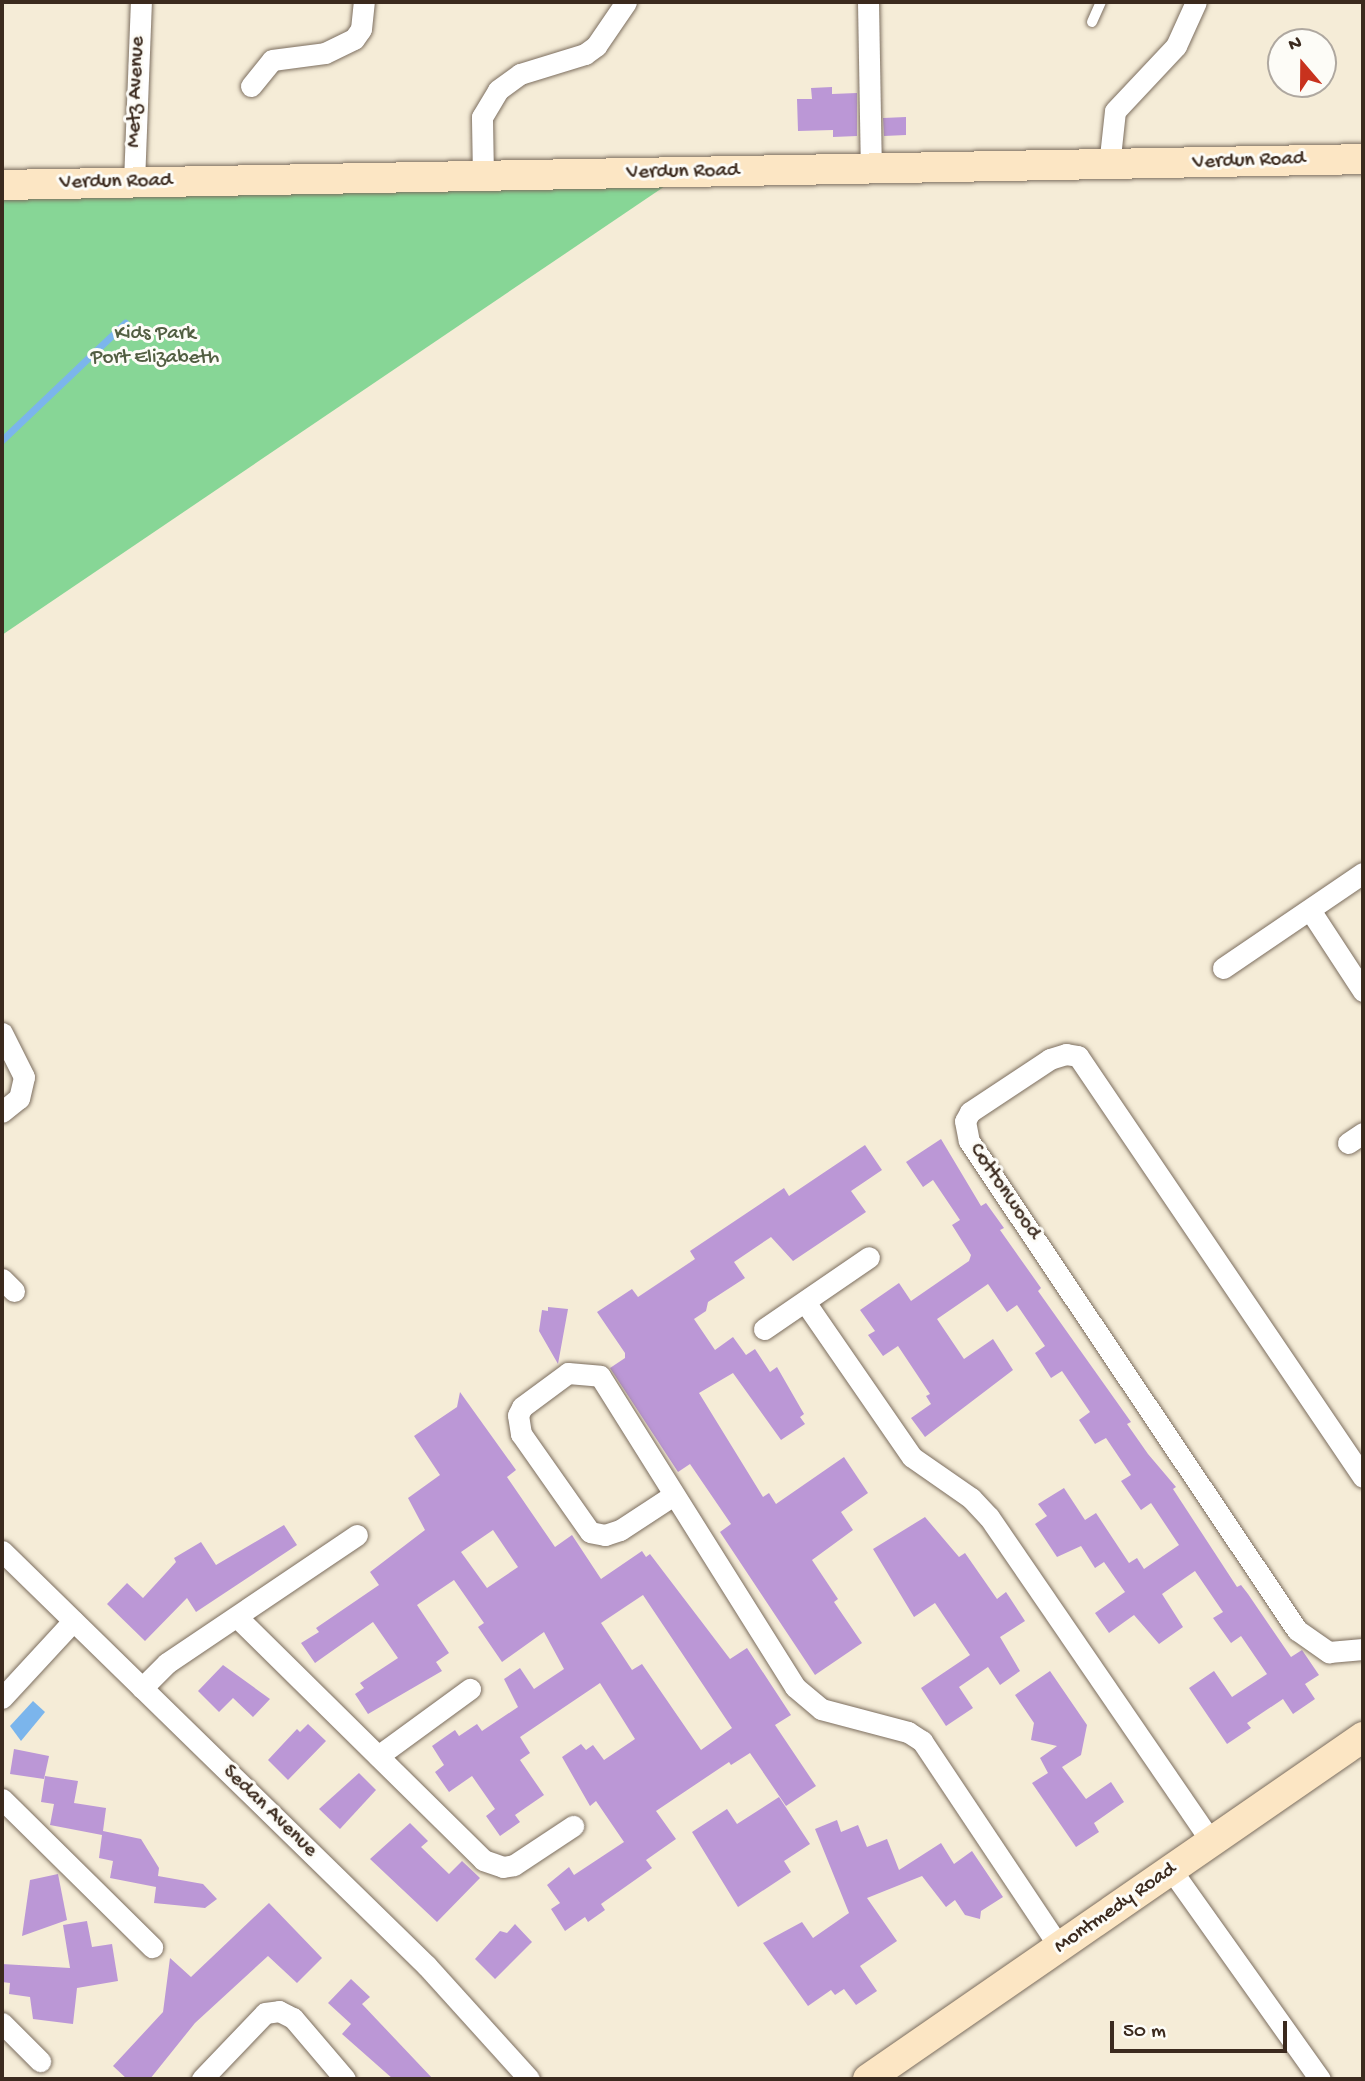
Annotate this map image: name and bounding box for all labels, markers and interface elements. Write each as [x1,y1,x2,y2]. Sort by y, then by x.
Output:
north arrow [1267,28,1337,98]
text: N [1286,32,1305,58]
street label: Metz Avenue [122,36,152,148]
street label: Verdun Road [1192,147,1306,177]
street label: Verdun Road [626,159,740,187]
street label: Verdun Road [59,169,173,197]
park label: Kids Park Port Elizabeth [91,322,219,372]
street label: Cottonwood [963,1139,1045,1245]
street label: Sedan Avenue [216,1760,322,1864]
street label: Montmedy Road [1050,1858,1182,1960]
scale bar [1113,2008,1290,2052]
text: 50 m [1123,2020,1166,2045]

